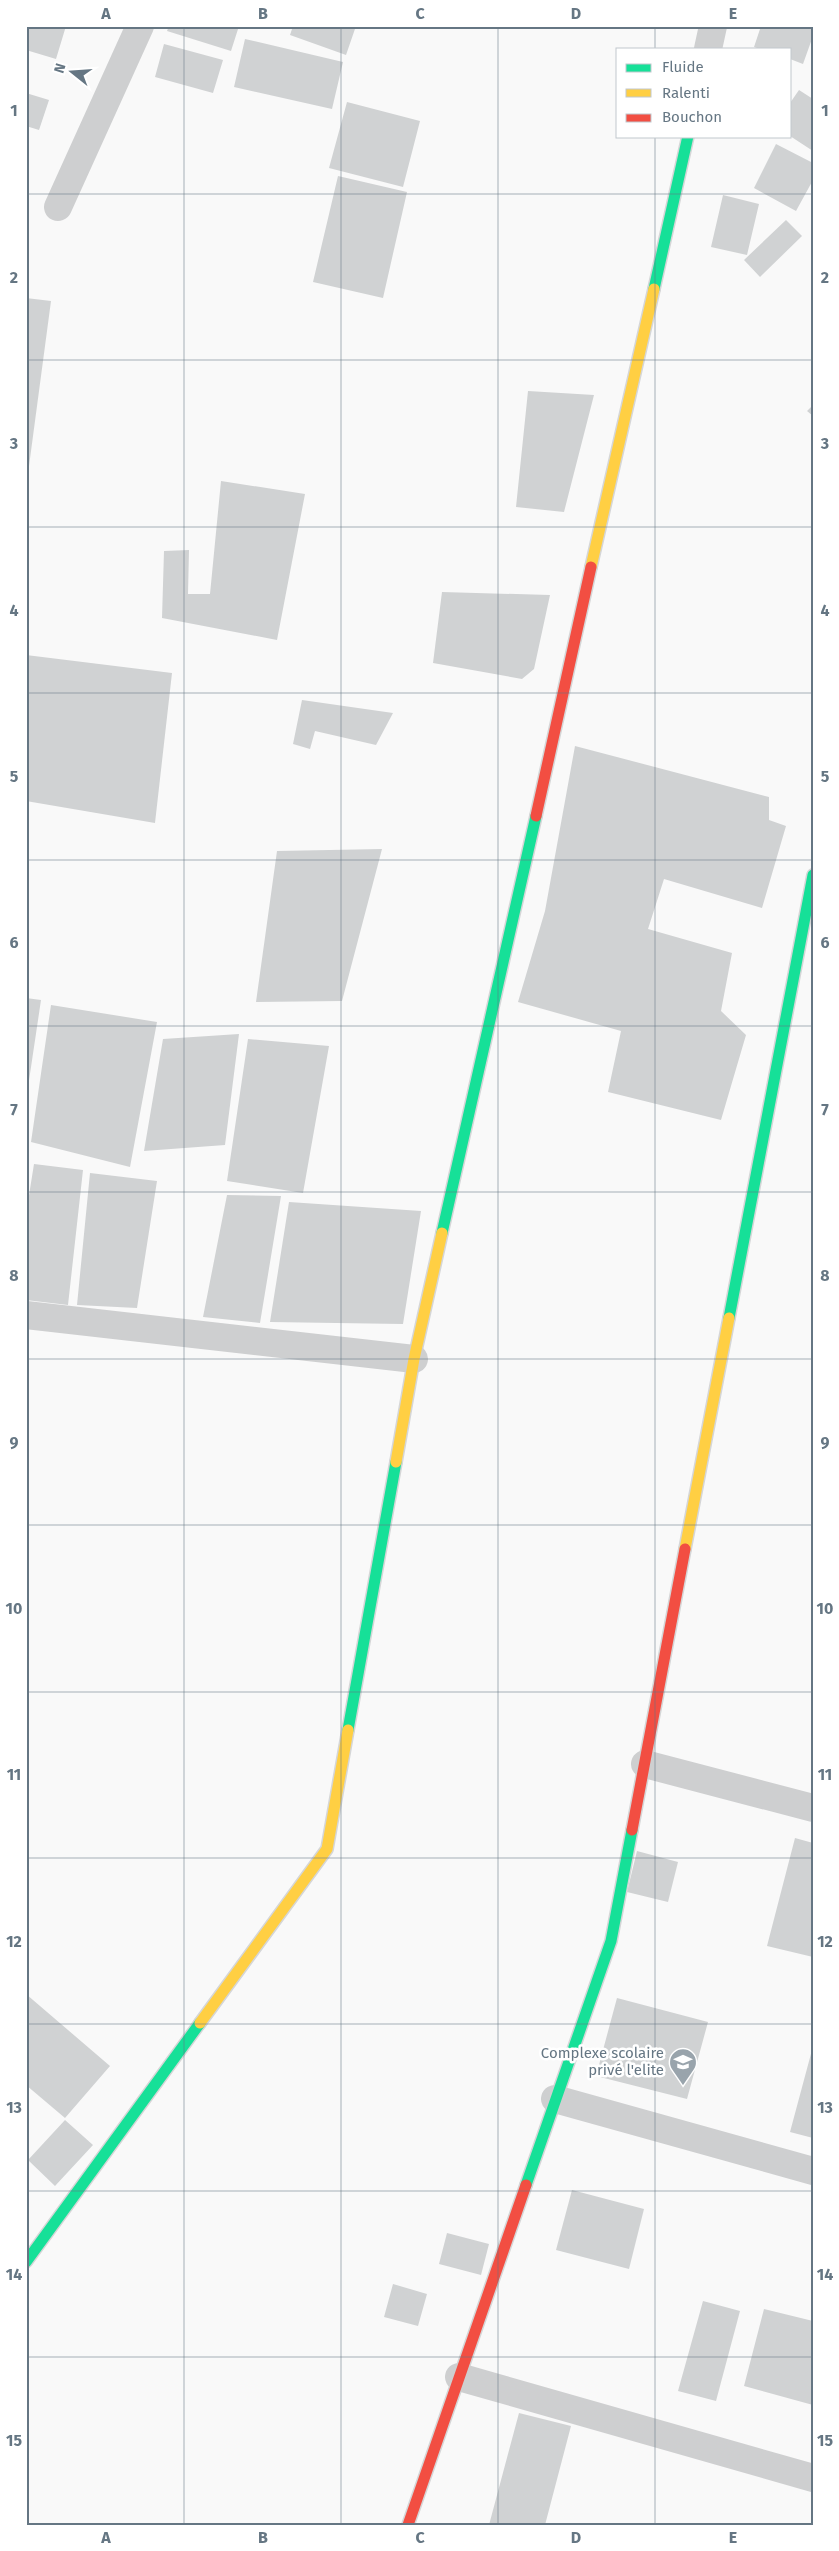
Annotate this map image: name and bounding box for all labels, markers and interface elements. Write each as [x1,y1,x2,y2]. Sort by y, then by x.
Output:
text: A [100,4,111,23]
text: B [258,4,268,23]
text: C [415,4,425,23]
text: D [571,4,581,23]
text: E [729,4,737,23]
north arrow [48,48,98,98]
legend [616,48,792,138]
text: Fluide [662,58,704,76]
text: N [51,61,70,75]
text: Ralenti [662,84,710,102]
text: 1 [10,101,18,120]
text: 1 [821,101,829,120]
text: Bouchon [662,108,722,126]
text: 2 [10,268,18,287]
text: 2 [821,268,829,287]
text: 3 [9,434,18,453]
text: 3 [820,434,829,453]
text: 4 [9,601,19,620]
text: 4 [820,601,830,620]
text: 5 [10,767,19,786]
text: 5 [821,767,830,786]
text: 6 [9,933,19,952]
text: 6 [820,933,830,952]
text: 7 [10,1100,18,1119]
text: 7 [821,1100,829,1119]
text: 8 [9,1266,19,1285]
text: 8 [820,1266,830,1285]
text: 9 [10,1433,19,1452]
text: 9 [821,1433,830,1452]
text: 10 [6,1599,22,1618]
text: 10 [817,1599,833,1618]
text: 11 [7,1765,21,1784]
text: 11 [818,1765,832,1784]
text: 12 [6,1932,22,1951]
text: 12 [817,1932,833,1951]
place label: Complexe scolaire privé l'elite [541,2044,664,2079]
school or university icon: Complexe scolaire privé l'elite [668,2047,698,2086]
text: 13 [6,2098,22,2117]
text: 13 [817,2098,833,2117]
text: 14 [6,2265,22,2284]
text: 14 [817,2265,833,2284]
text: 15 [6,2431,22,2450]
text: 15 [817,2431,833,2450]
text: A [100,2528,111,2547]
text: B [258,2528,268,2547]
text: C [415,2528,425,2547]
text: D [571,2528,581,2547]
text: E [729,2528,737,2547]

